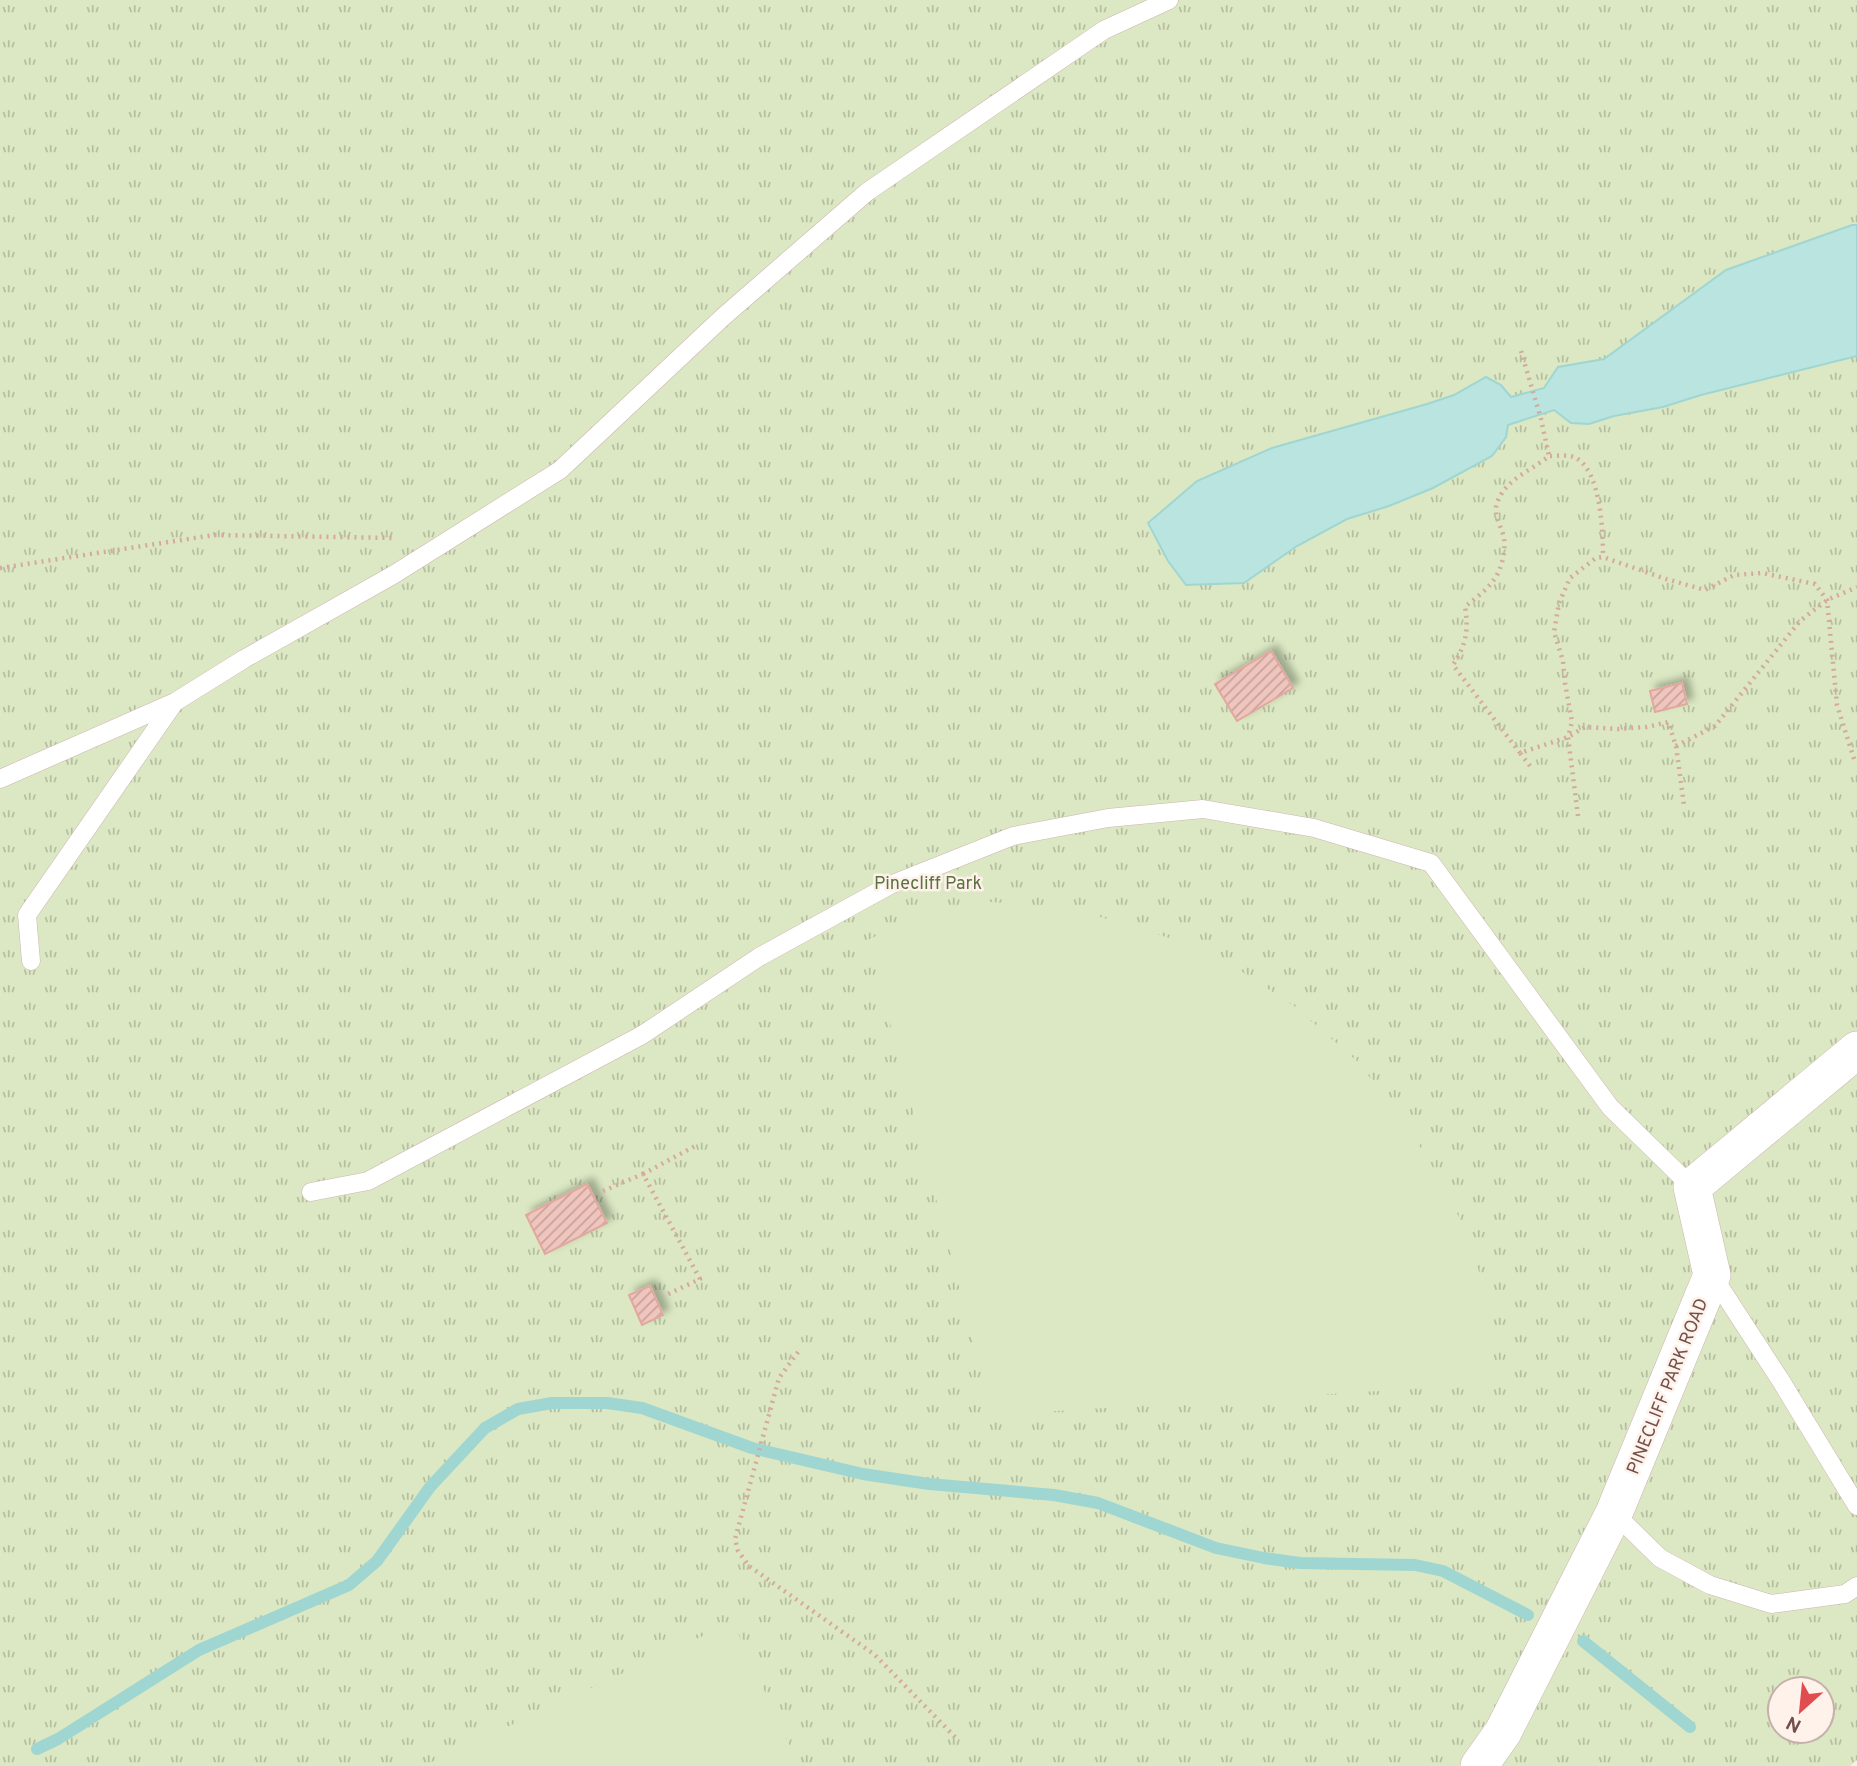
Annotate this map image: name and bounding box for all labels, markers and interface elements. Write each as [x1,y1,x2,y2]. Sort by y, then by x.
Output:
park label: Pinecliff Park [874,873,982,896]
street label: PINECLIFF PARK ROAD [1622,1295,1714,1478]
north arrow [1766,1675,1836,1745]
text: N [1783,1710,1806,1737]

